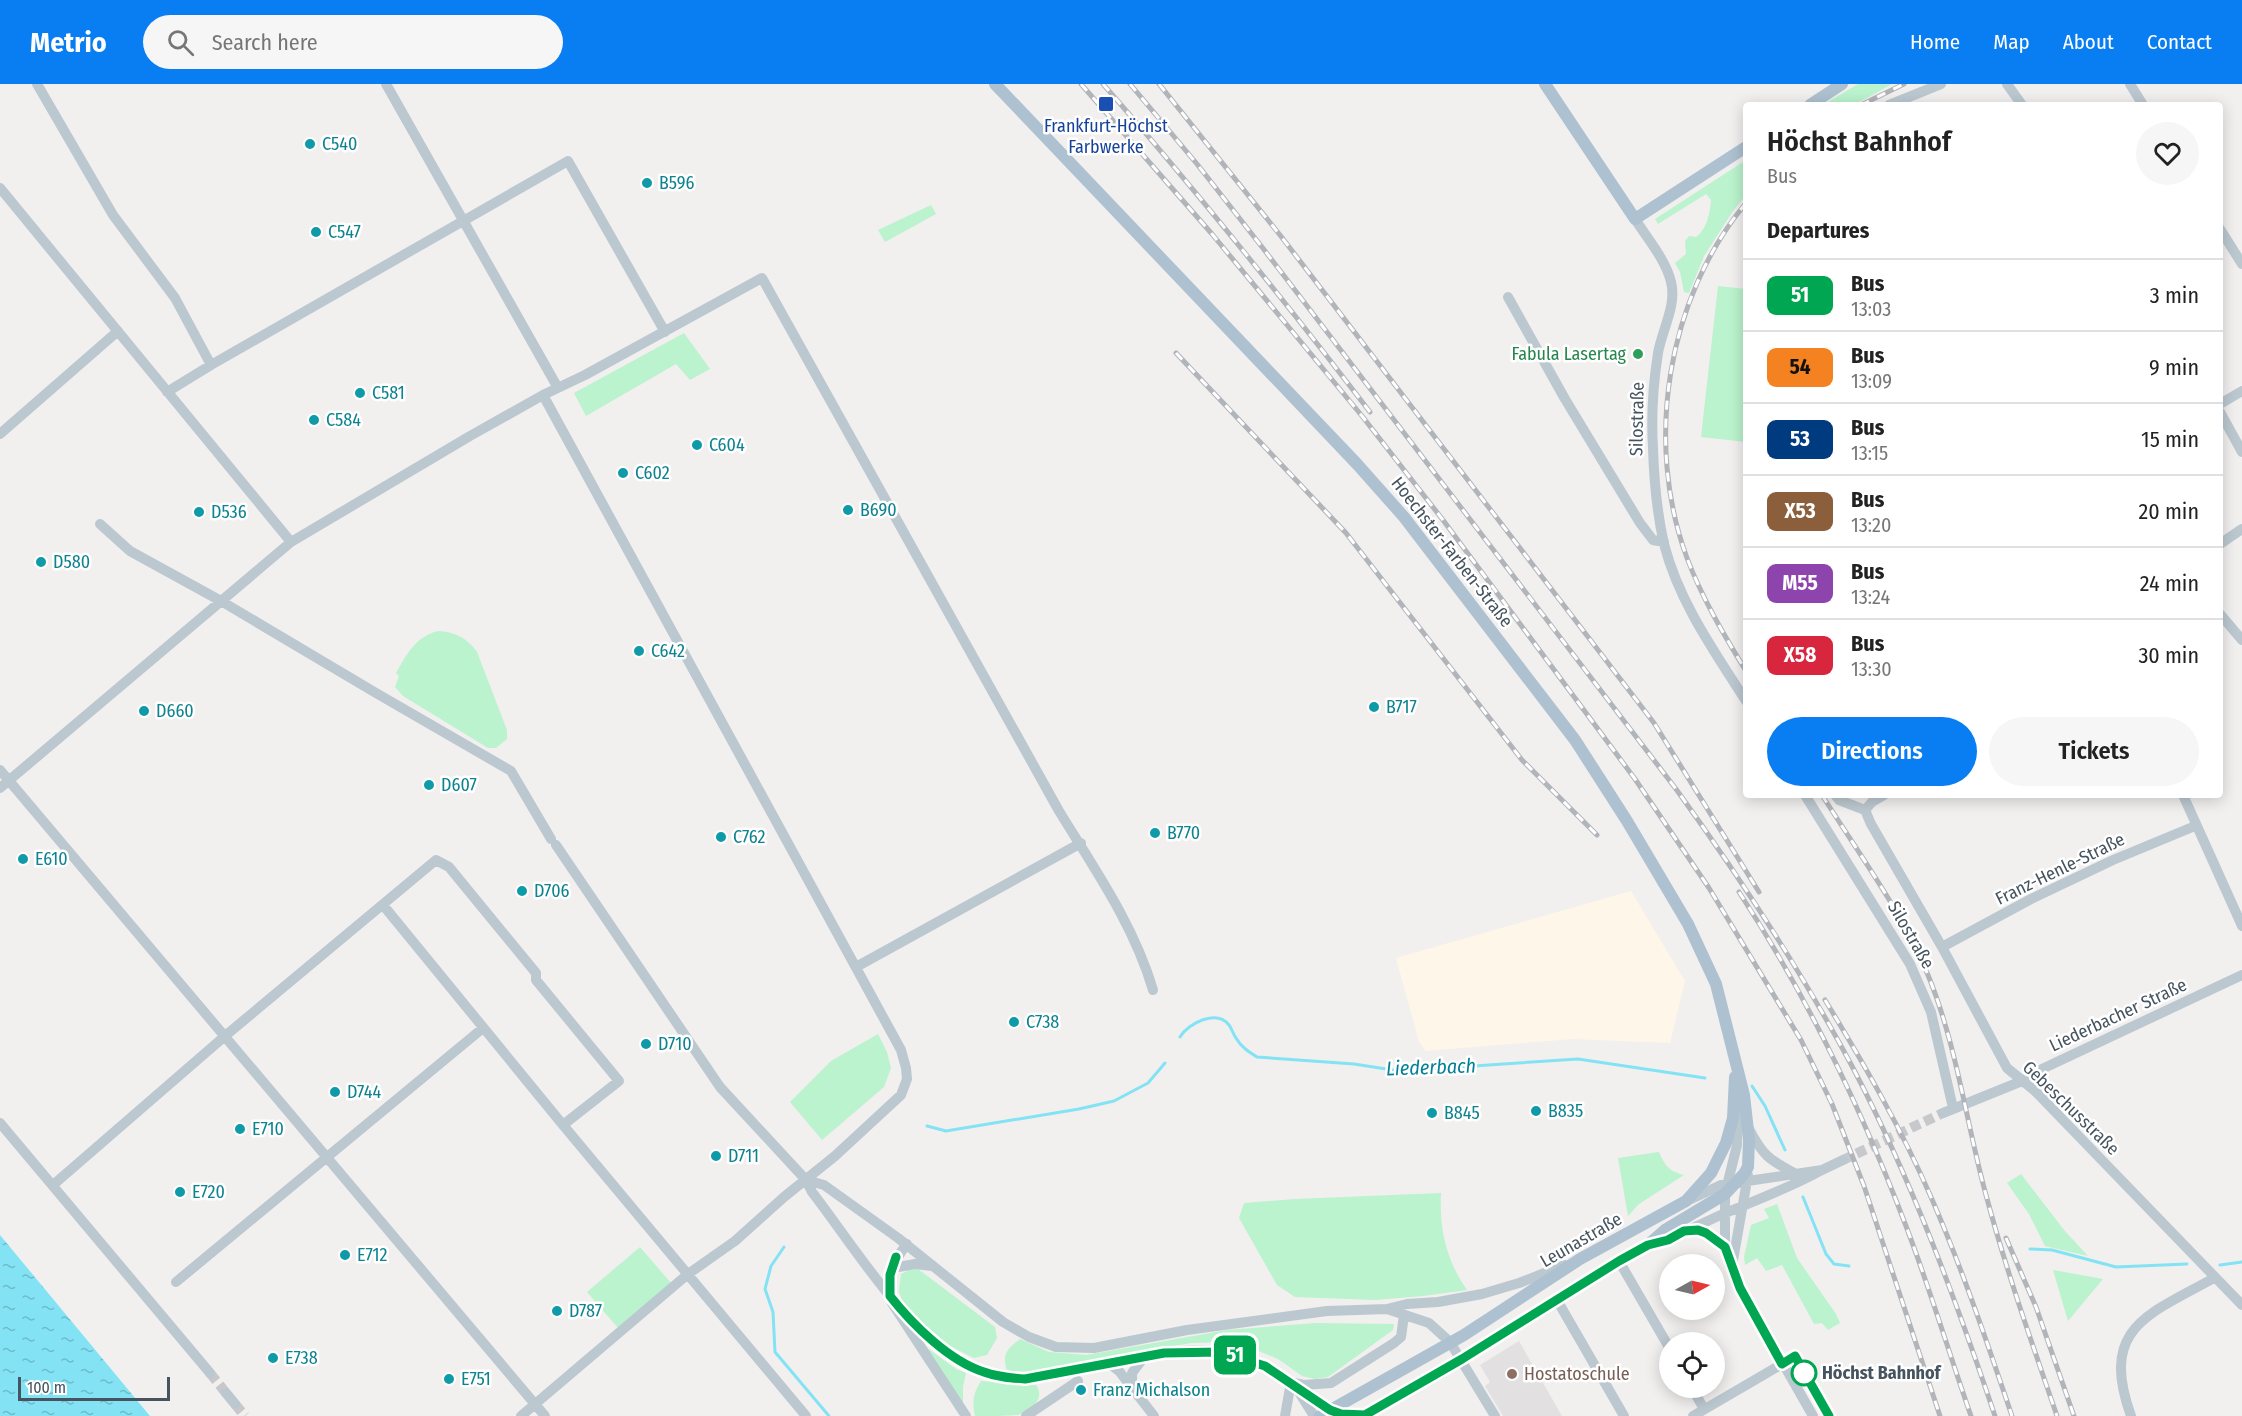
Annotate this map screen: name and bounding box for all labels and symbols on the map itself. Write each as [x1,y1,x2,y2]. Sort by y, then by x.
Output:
marker: Frankfurt-Höchst Farbwerke [1097,95,1115,113]
place label: Frankfurt-Höchst Farbwerke [1044,115,1168,158]
place label: C540 [322,133,357,155]
marker: C540 [303,137,317,151]
place label: B596 [659,172,694,194]
marker: B596 [640,176,654,190]
place label: C547 [328,221,361,243]
marker: C547 [309,225,323,239]
place label: Fabula Lasertag [1511,343,1627,365]
marker: Fabula Lasertag [1631,347,1645,361]
place label: C581 [372,382,405,404]
street label: Silostraße [1625,382,1649,456]
marker: C581 [353,386,367,400]
place label: C584 [326,409,361,431]
marker: C584 [307,413,321,427]
place label: C604 [709,434,745,456]
marker: C604 [690,438,704,452]
place label: C602 [635,462,670,484]
marker: C602 [616,466,630,480]
street label: Hoechster-Farben-Straße [1386,472,1518,632]
place label: B690 [860,499,897,521]
place label: D536 [211,501,247,523]
marker: B690 [841,503,855,517]
marker: D536 [192,505,206,519]
place label: D580 [53,551,90,573]
marker: D580 [34,555,48,569]
place label: C642 [651,640,685,662]
marker: C642 [632,644,646,658]
place label: B717 [1386,696,1417,718]
place label: D660 [156,700,194,722]
marker: B717 [1367,700,1381,714]
marker: D660 [137,704,151,718]
place label: D607 [441,774,477,796]
marker: D607 [422,778,436,792]
place label: B770 [1167,822,1200,844]
place label: C762 [733,826,766,848]
marker: B770 [1148,826,1162,840]
street label: Franz-Henle-Straße [1992,828,2128,910]
marker: C762 [714,830,728,844]
place label: E610 [35,848,68,870]
marker: E610 [16,852,30,866]
place label: D706 [534,880,570,902]
marker: D706 [515,884,529,898]
street label: Silostraße [1883,897,1939,973]
street label: Liederbacher Straße [2046,974,2190,1056]
place label: C738 [1026,1011,1059,1033]
marker: C738 [1007,1015,1021,1029]
place label: D710 [658,1033,692,1055]
marker: D710 [639,1037,653,1051]
water label: Liederbach [1386,1053,1476,1081]
street label: Gebeschusstraße [2018,1056,2124,1160]
place label: D744 [347,1081,382,1103]
marker: D744 [328,1085,342,1099]
place label: B835 [1548,1100,1583,1122]
place label: B845 [1444,1102,1480,1124]
marker: B835 [1529,1104,1543,1118]
marker: B845 [1425,1106,1439,1120]
place label: E710 [252,1118,284,1140]
marker: E710 [233,1122,247,1136]
place label: D711 [728,1145,759,1167]
marker: D711 [709,1149,723,1163]
place label: E720 [192,1181,225,1203]
marker: E720 [173,1185,187,1199]
street label: Leunastraße [1536,1208,1626,1272]
place label: E712 [357,1244,388,1266]
marker: E712 [338,1248,352,1262]
north arrow [1659,1254,1725,1320]
place label: D787 [569,1300,602,1322]
marker: D787 [550,1304,564,1318]
line badge: 51 [1208,1336,1262,1374]
place label: E738 [285,1347,318,1369]
marker: E738 [266,1351,280,1365]
marker: Höchst Bahnhof [1791,1360,1817,1386]
place label: Höchst Bahnhof [1822,1362,1943,1384]
place label: Hostatoschule [1524,1363,1630,1385]
marker: Hostatoschule [1505,1367,1519,1381]
place label: E751 [461,1368,491,1390]
marker: E751 [442,1372,456,1386]
scale bar [18,1374,170,1402]
place label: Franz Michalson [1093,1379,1210,1401]
marker: Franz Michalson [1074,1383,1088,1397]

